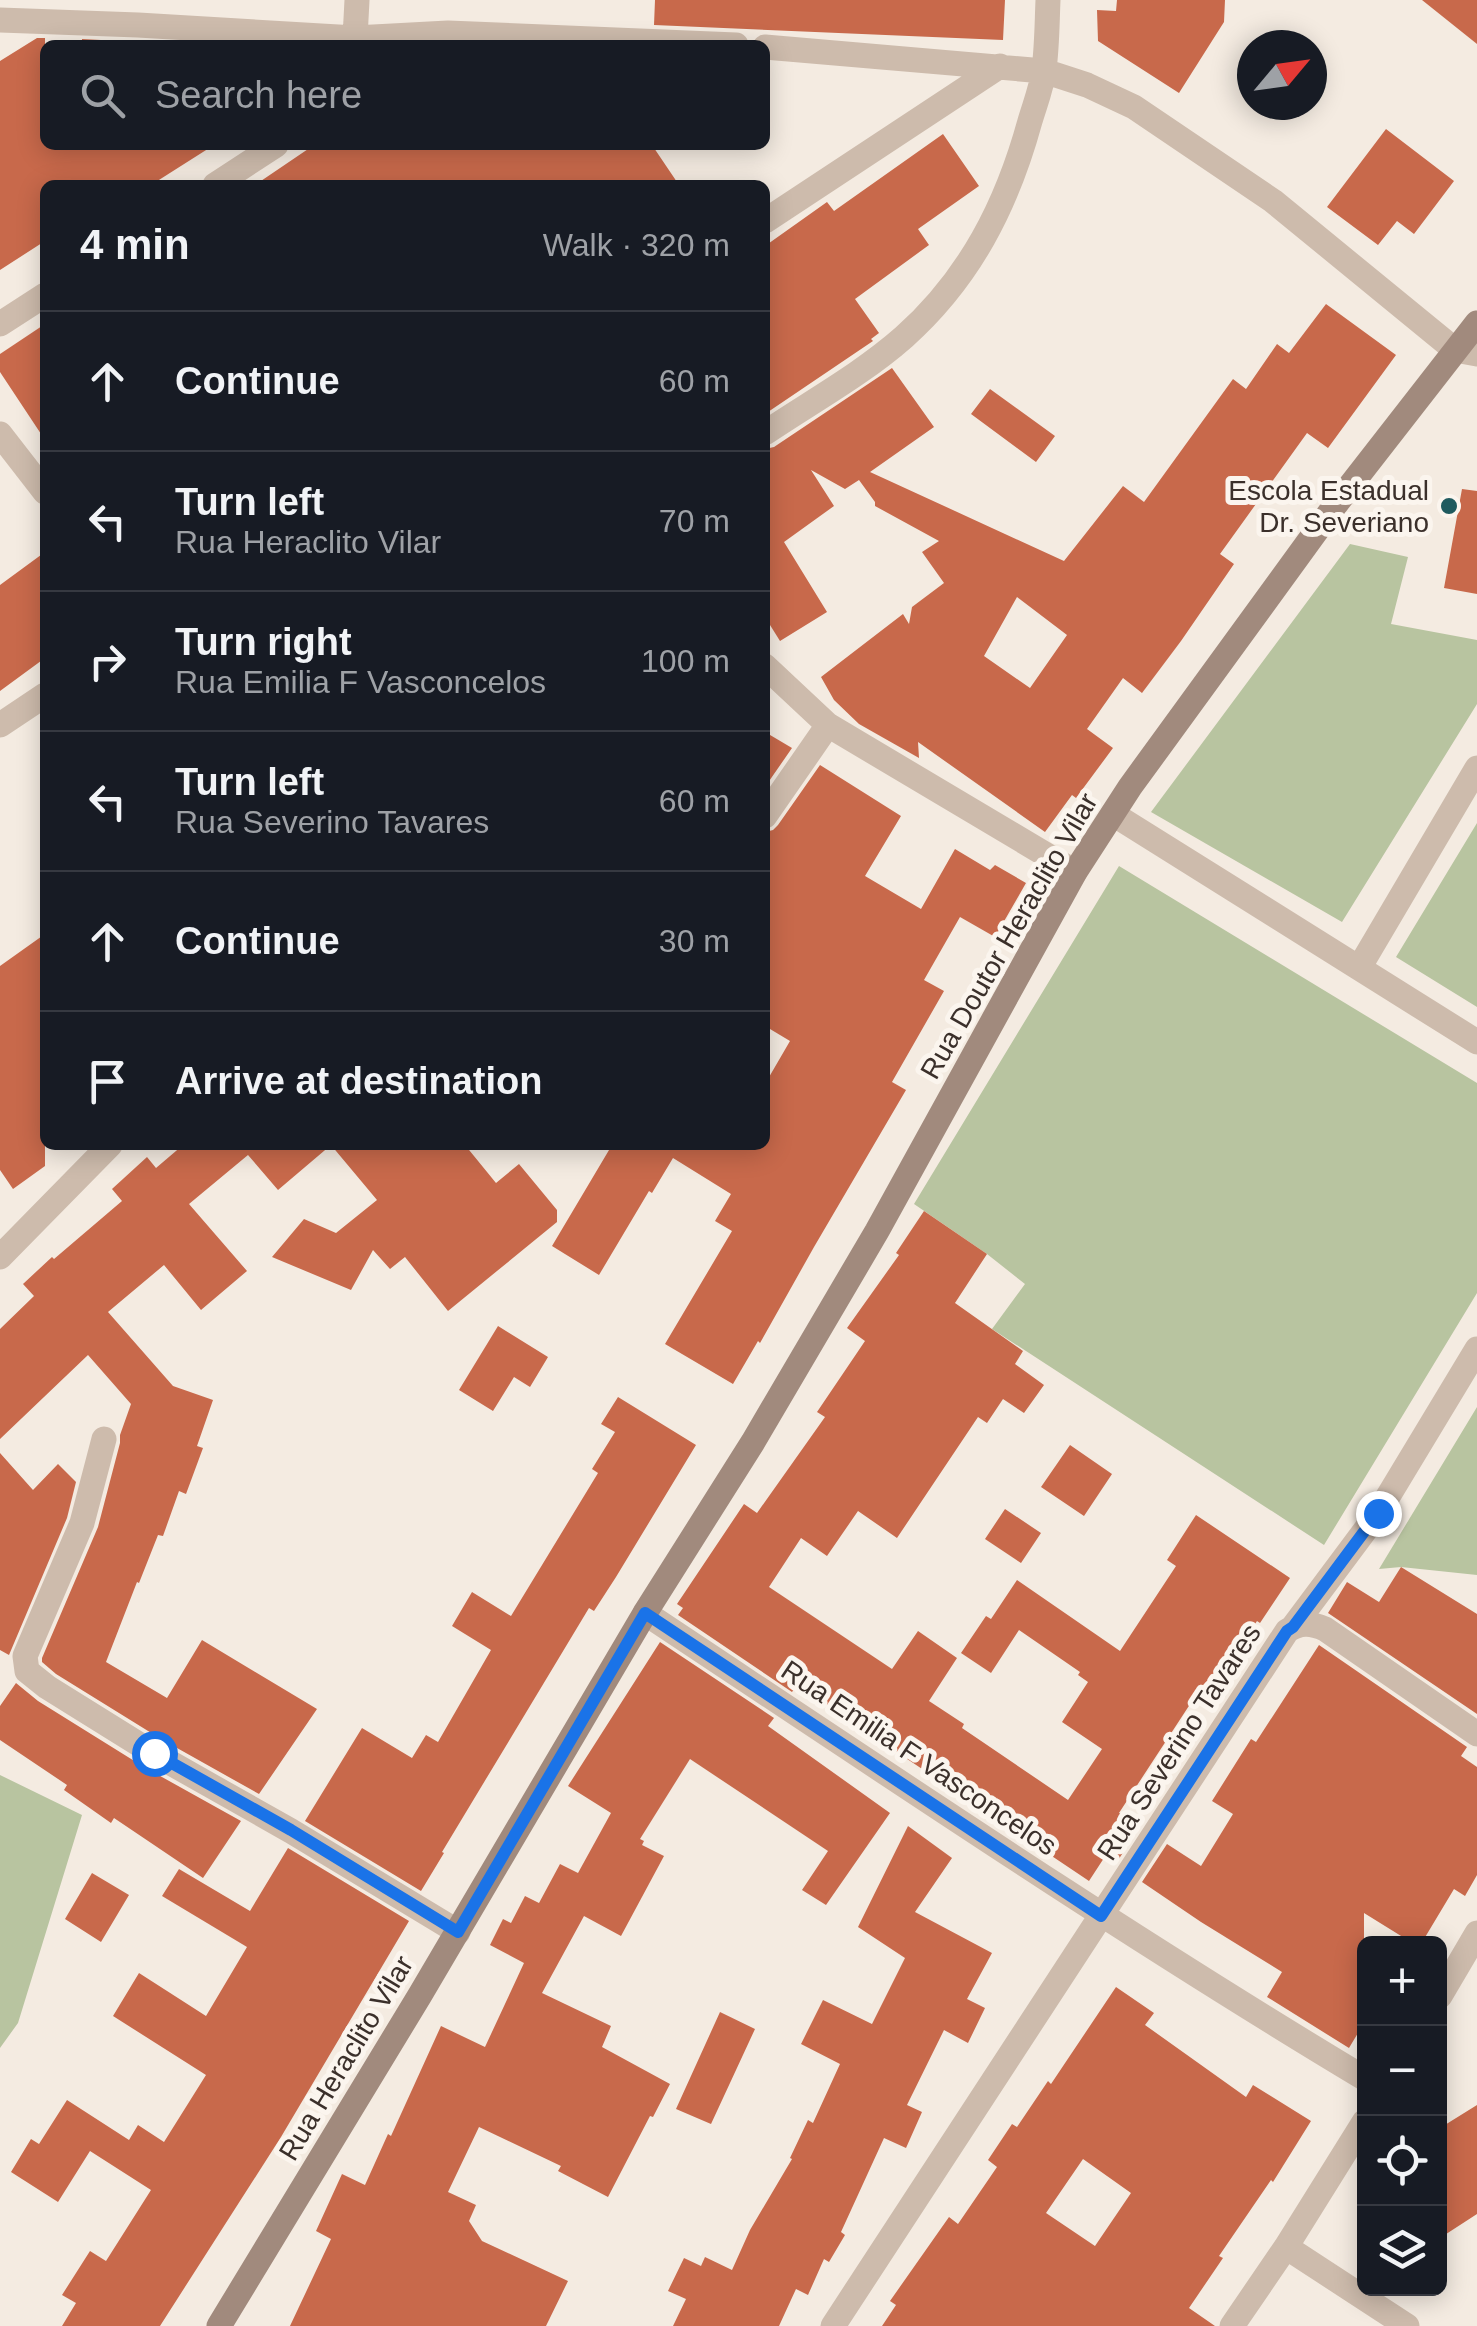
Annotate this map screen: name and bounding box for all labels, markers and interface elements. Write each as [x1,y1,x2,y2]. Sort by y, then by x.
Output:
north arrow [1237,30,1327,120]
search box [40,40,770,150]
icon: search [75,68,130,123]
text: Search here [155,74,362,116]
text: 4 min [80,221,190,268]
text: Walk · 320 m [543,227,730,263]
icon: ahead [80,354,135,409]
text: Continue [175,360,340,402]
text: 60 m [659,363,730,399]
place label: Escola Estadual Dr. Severiano [1228,475,1429,538]
text: Turn left [175,481,324,523]
icon: left [80,494,135,549]
marker: Escola Estadual Dr. Severiano [1438,495,1460,517]
text: 70 m [659,503,730,539]
text: Rua Heraclito Vilar [175,524,441,560]
text: Turn right [175,621,352,663]
icon: right [80,634,135,689]
text: 100 m [641,643,730,679]
text: Rua Emilia F Vasconcelos [175,664,546,700]
text: Turn left [175,761,324,803]
icon: left [80,774,135,829]
text: 60 m [659,783,730,819]
street label: Rua Doutor Heraclito Vilar [914,788,1104,1084]
text: Rua Severino Tavares [175,804,489,840]
icon: ahead [80,914,135,969]
text: Continue [175,920,340,962]
text: 30 m [659,923,730,959]
icon: arrive [80,1054,135,1109]
text: Arrive at destination [175,1060,542,1102]
route end [1356,1491,1402,1537]
street label: Rua Severino Tavares [1091,1618,1267,1866]
street label: Rua Emilia F Vasconcelos [776,1654,1062,1862]
route start [132,1731,178,1777]
map controls [1357,1936,1447,2296]
button: + [1357,1936,1447,2026]
street label: Rua Heraclito Vilar [273,1950,419,2166]
button: − [1357,2026,1447,2116]
button: locate [1357,2116,1447,2206]
button: layers [1357,2206,1447,2296]

